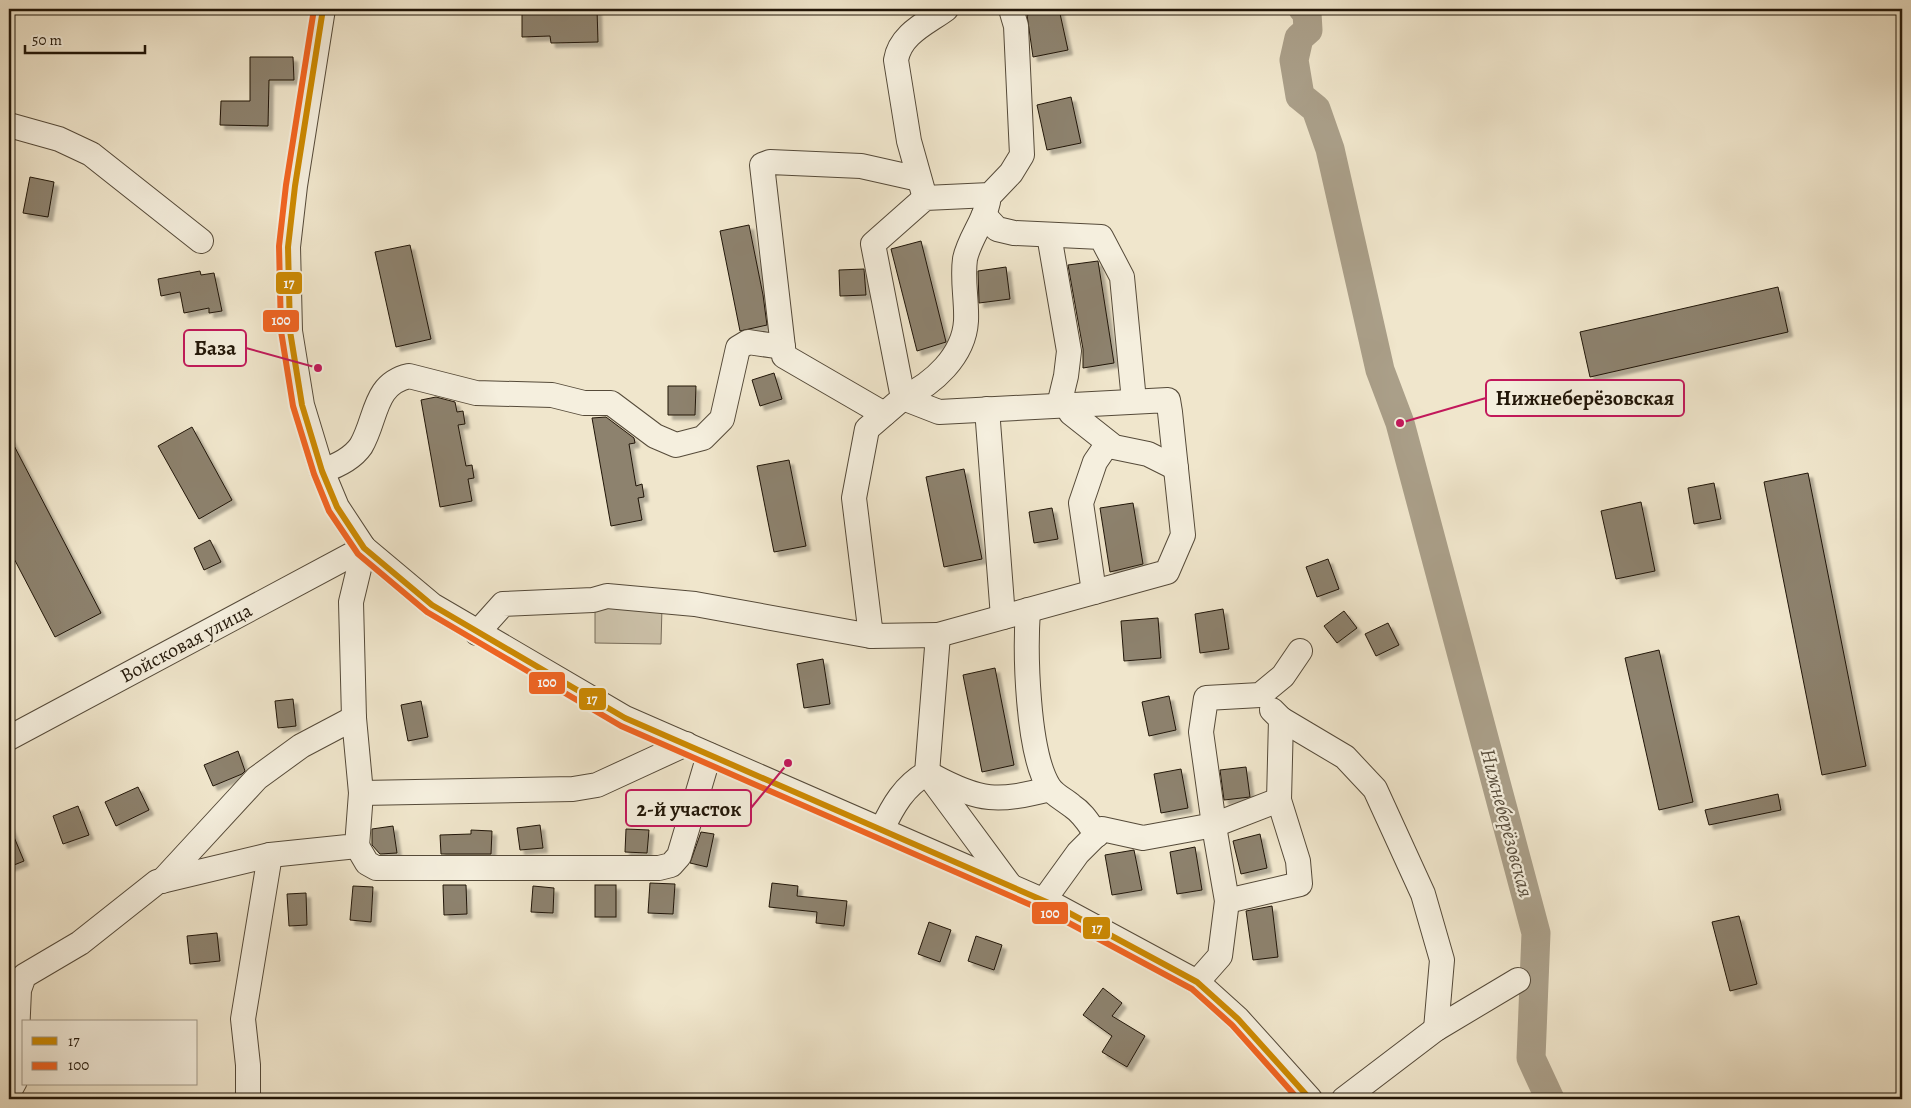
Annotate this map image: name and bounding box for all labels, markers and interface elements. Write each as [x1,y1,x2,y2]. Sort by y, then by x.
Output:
scale bar [25,22,145,54]
text: 50 m [32,30,62,50]
line badge: 17 [275,271,303,295]
text: 17 [284,274,295,293]
line badge: 100 [262,309,300,333]
text: 100 [271,311,291,330]
callout: База [184,330,246,366]
text: База [194,334,236,362]
callout: Нижнеберёзовская [1486,380,1684,416]
text: Нижнеберёзовская [1496,384,1674,412]
street label: Войсковая улица [115,597,257,689]
line badge: 100 [528,671,566,695]
text: 100 [537,673,557,692]
line badge: 17 [578,687,607,711]
text: 17 [587,690,598,709]
water label: Нижнеберёзовская [1474,745,1540,901]
callout: 2-й участок [626,790,751,826]
text: 2-й участок [637,795,741,823]
line badge: 100 [1031,901,1069,925]
text: 100 [1040,904,1060,923]
line badge: 17 [1082,916,1111,940]
text: 17 [1092,919,1103,938]
legend [22,1020,198,1086]
text: 17 [68,1031,80,1051]
text: 100 [68,1055,89,1075]

